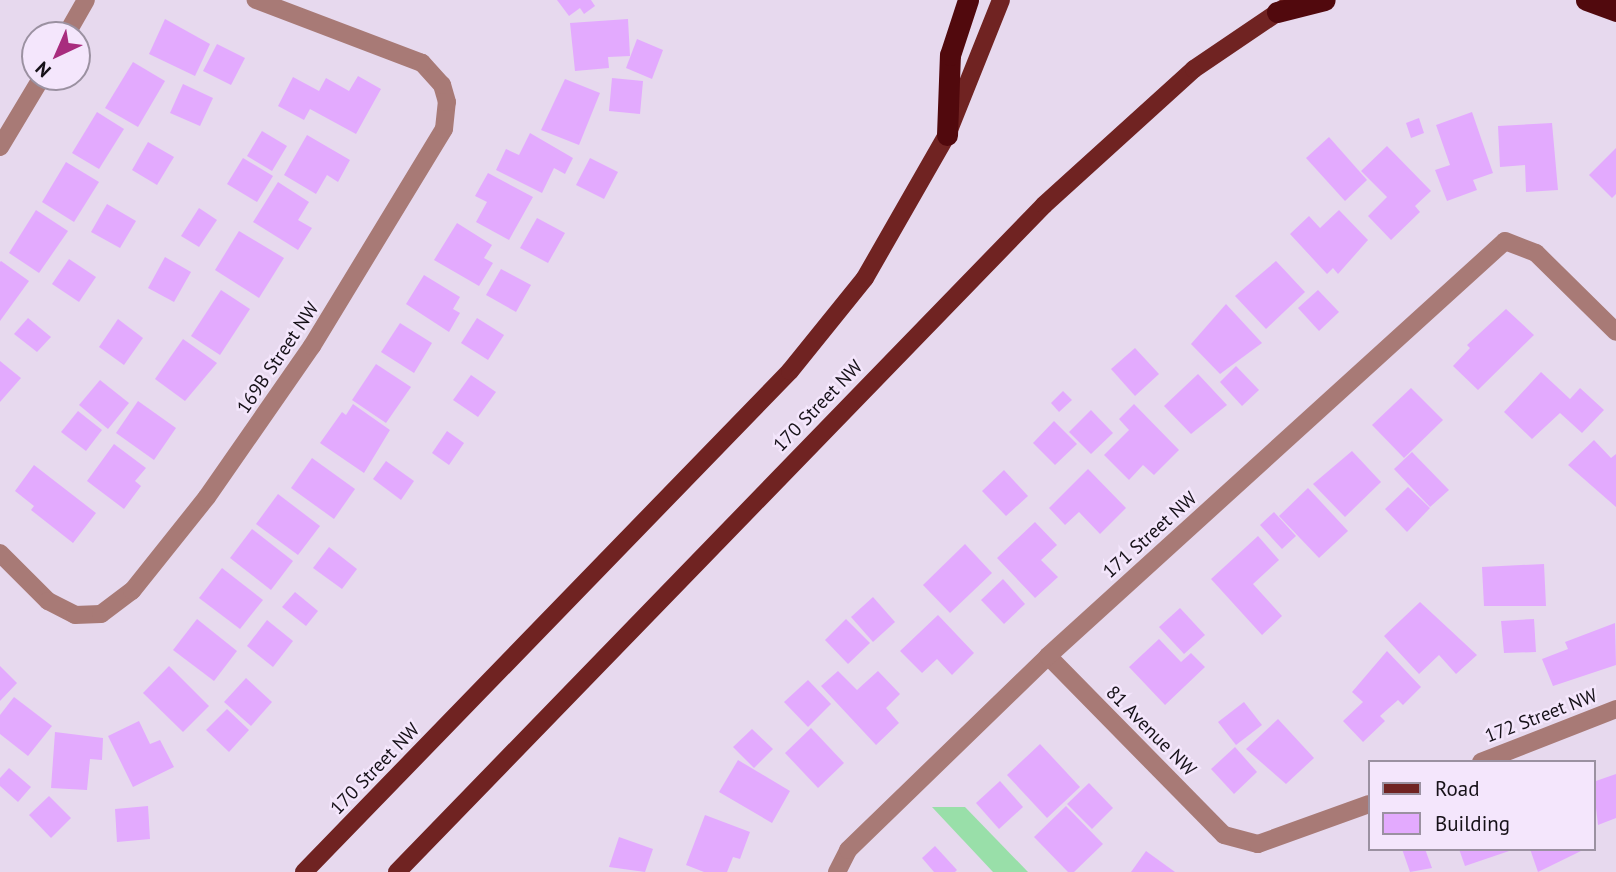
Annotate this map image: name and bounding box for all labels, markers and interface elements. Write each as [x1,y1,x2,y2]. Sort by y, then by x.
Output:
north arrow [21,21,91,91]
text: N [30,57,56,83]
street label: 169B Street NW [232,298,324,418]
street label: 170 Street NW [769,356,867,456]
street label: 171 Street NW [1098,487,1202,583]
street label: 81 Avenue NW [1101,681,1201,781]
street label: 172 Street NW [1482,684,1600,748]
street label: 170 Street NW [326,719,424,819]
legend [1368,760,1595,851]
text: Road [1435,775,1479,802]
text: Building [1435,810,1510,837]

